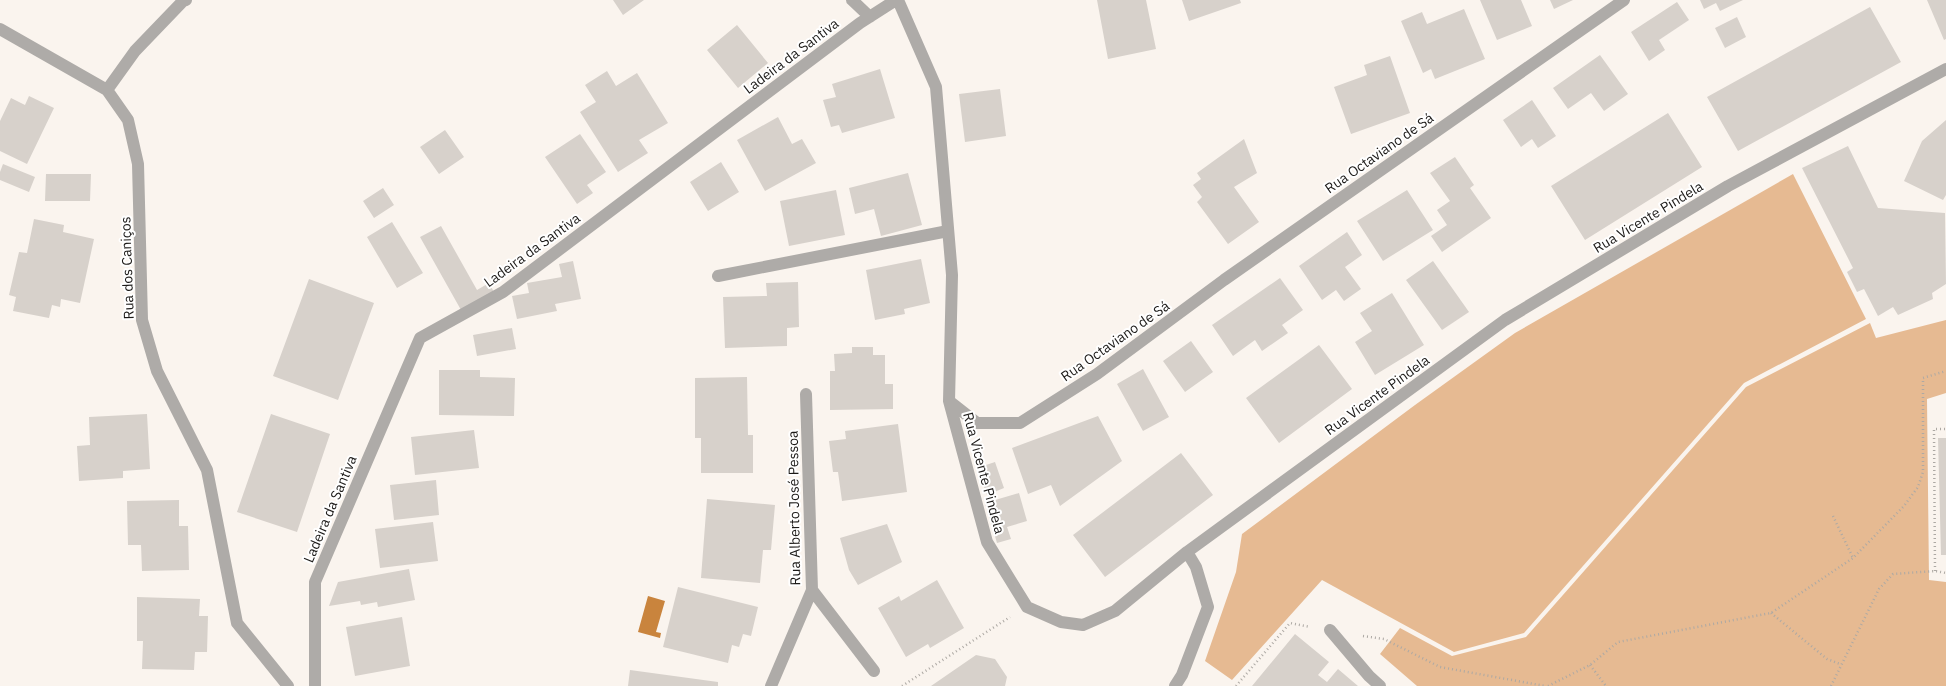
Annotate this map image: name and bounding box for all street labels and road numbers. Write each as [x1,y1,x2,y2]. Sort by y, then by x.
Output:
street label: Ladeira da Santiva [740,14,843,98]
street label: Rua Octaviano de Sá [1321,108,1437,197]
street label: Rua Vicente Pindela [1590,177,1707,257]
street label: Ladeira da Santiva [480,209,584,291]
street label: Rua dos Caniços [116,216,138,320]
street label: Rua Octaviano de Sá [1057,296,1173,385]
street label: Rua Vicente Pindela [1321,351,1433,439]
street label: Rua Vicente Pindela [959,410,1009,536]
street label: Rua Alberto José Pessoa [784,430,804,586]
street label: Ladeira da Santiva [299,452,361,565]

